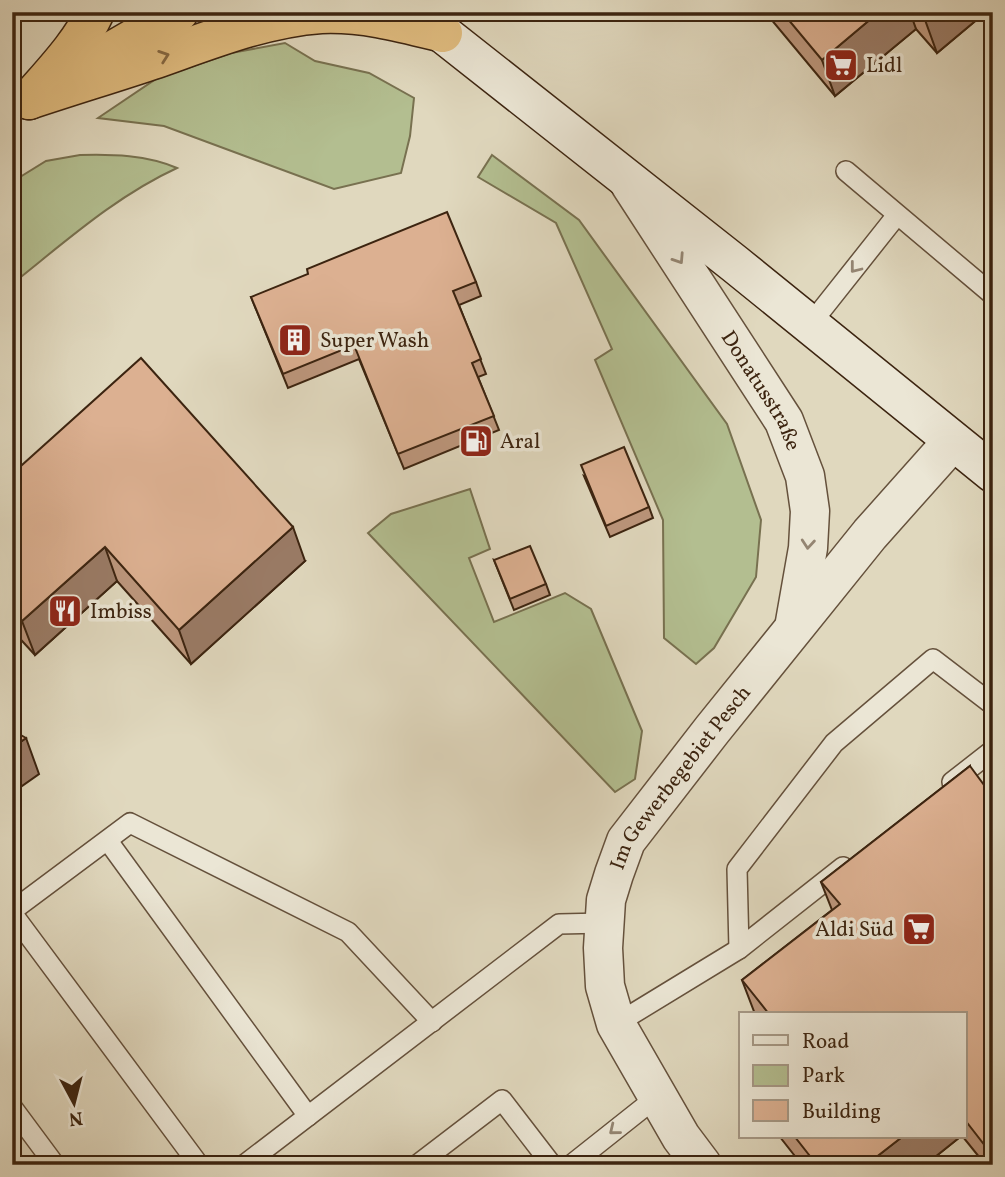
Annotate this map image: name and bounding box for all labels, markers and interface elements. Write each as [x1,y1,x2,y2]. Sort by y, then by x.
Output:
supermarket icon: Lidl [822,46,860,84]
one-way arrow [157,50,169,64]
place label: Lidl [866,52,902,81]
one-way arrow [671,252,684,265]
one-way arrow [850,261,863,273]
building icon: Super Wash [276,321,314,359]
street label: Donatusstraße [713,325,807,455]
place label: Super Wash [320,327,429,356]
fuel station icon: Aral [457,422,495,460]
place label: Aral [500,428,540,457]
one-way arrow [801,538,816,549]
restaurant icon: Imbiss [46,592,84,630]
place label: Imbiss [90,598,152,627]
street label: Im Gewerbegebiet Pesch [604,680,758,874]
supermarket icon: Aldi Süd [900,910,938,948]
place label: Aldi Süd [815,916,894,945]
legend [739,1012,967,1138]
text: Road [802,1028,849,1057]
text: Park [802,1062,845,1091]
north arrow [38,1068,108,1138]
text: Building [802,1098,881,1127]
text: N [67,1104,84,1132]
one-way arrow [610,1122,622,1135]

